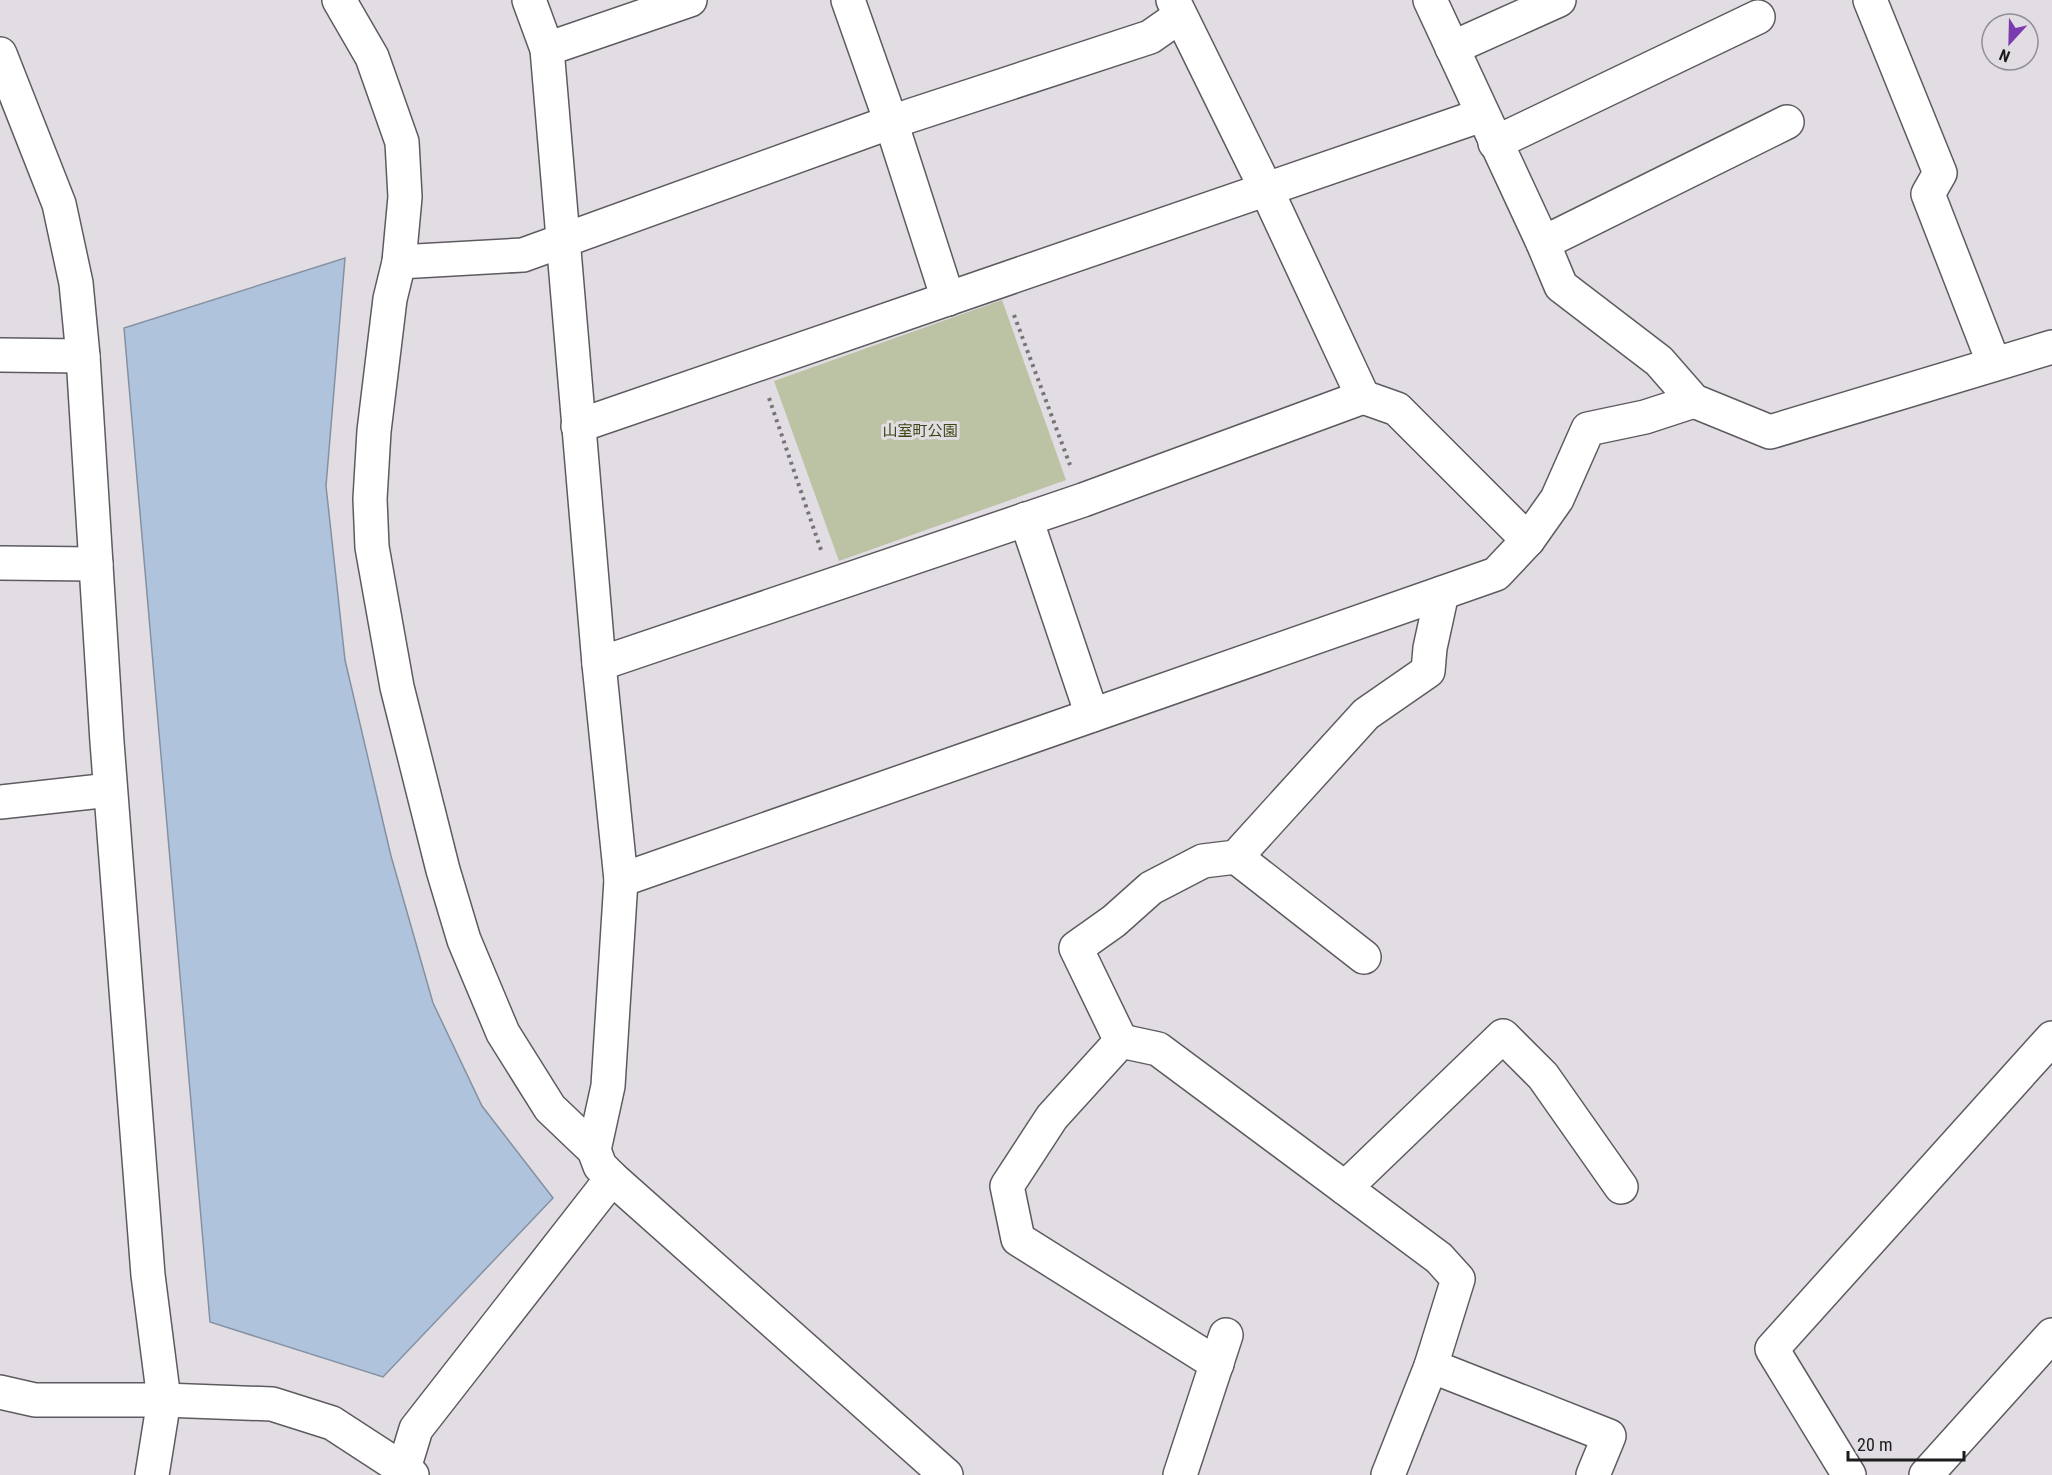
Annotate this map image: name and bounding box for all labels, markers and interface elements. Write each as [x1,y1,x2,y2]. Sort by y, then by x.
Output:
north arrow [1980,12,2040,72]
text: N [1996,45,2013,66]
park label: 山室町公園 [882,422,958,440]
scale bar [1848,1424,1964,1462]
text: 20 m [1857,1434,1892,1455]

